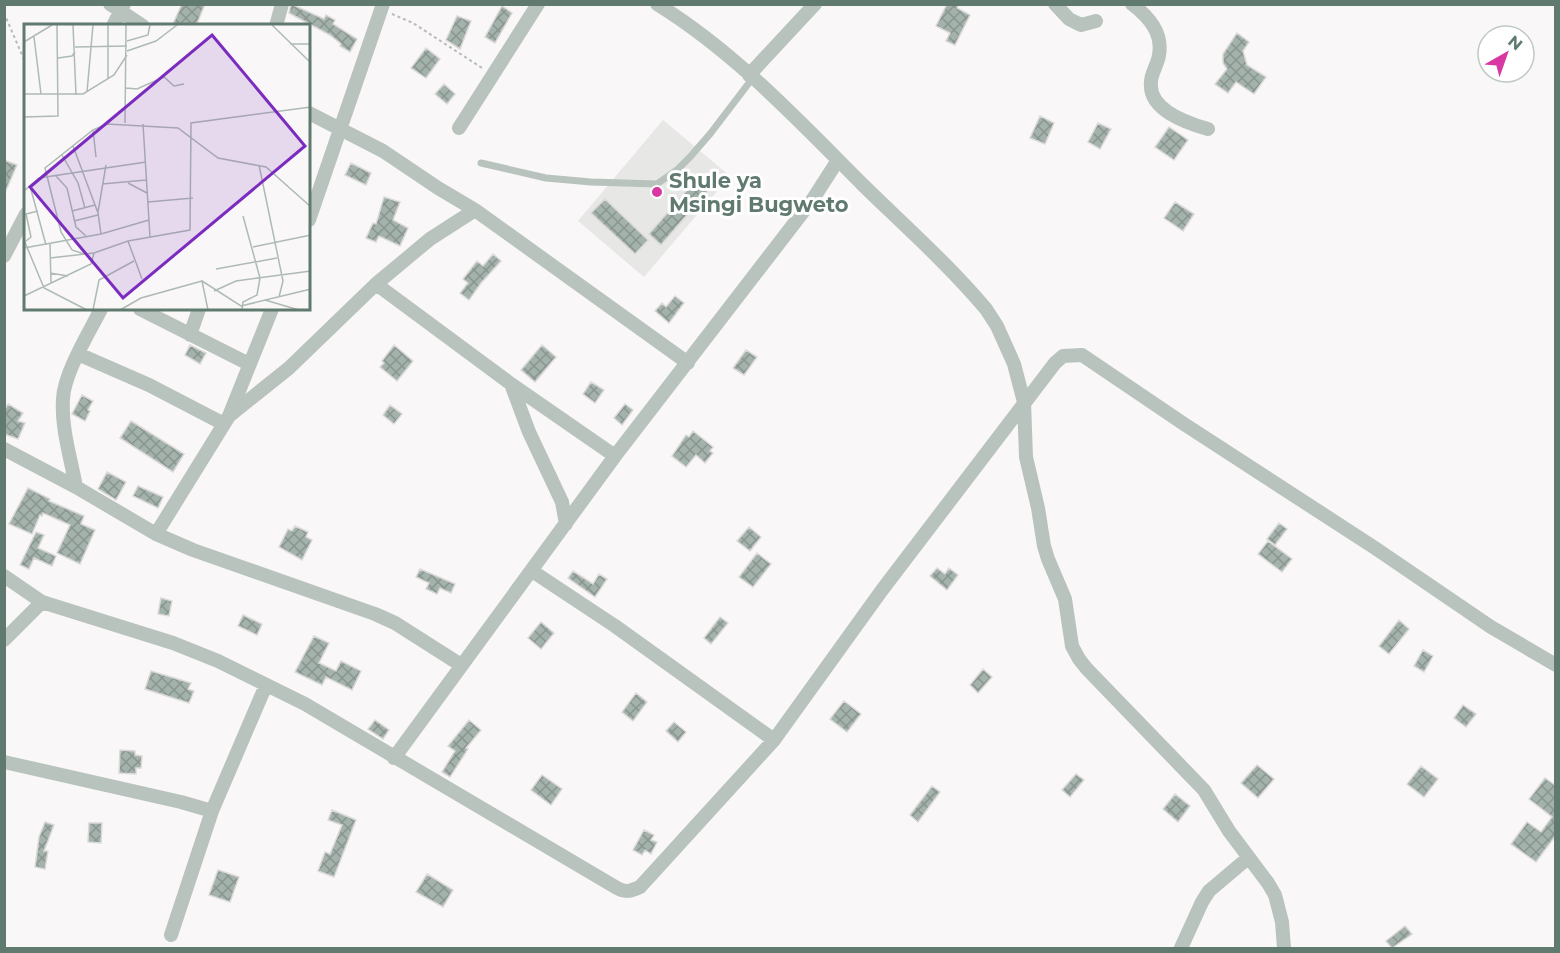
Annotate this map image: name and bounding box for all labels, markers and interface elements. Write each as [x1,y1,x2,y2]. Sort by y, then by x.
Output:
inset map [24,24,310,310]
north arrow [1476,24,1536,84]
text: N [1504,31,1526,54]
place label: Shule ya Msingi Bugweto [669,168,849,217]
marker: Shule ya Msingi Bugweto [650,185,664,199]

